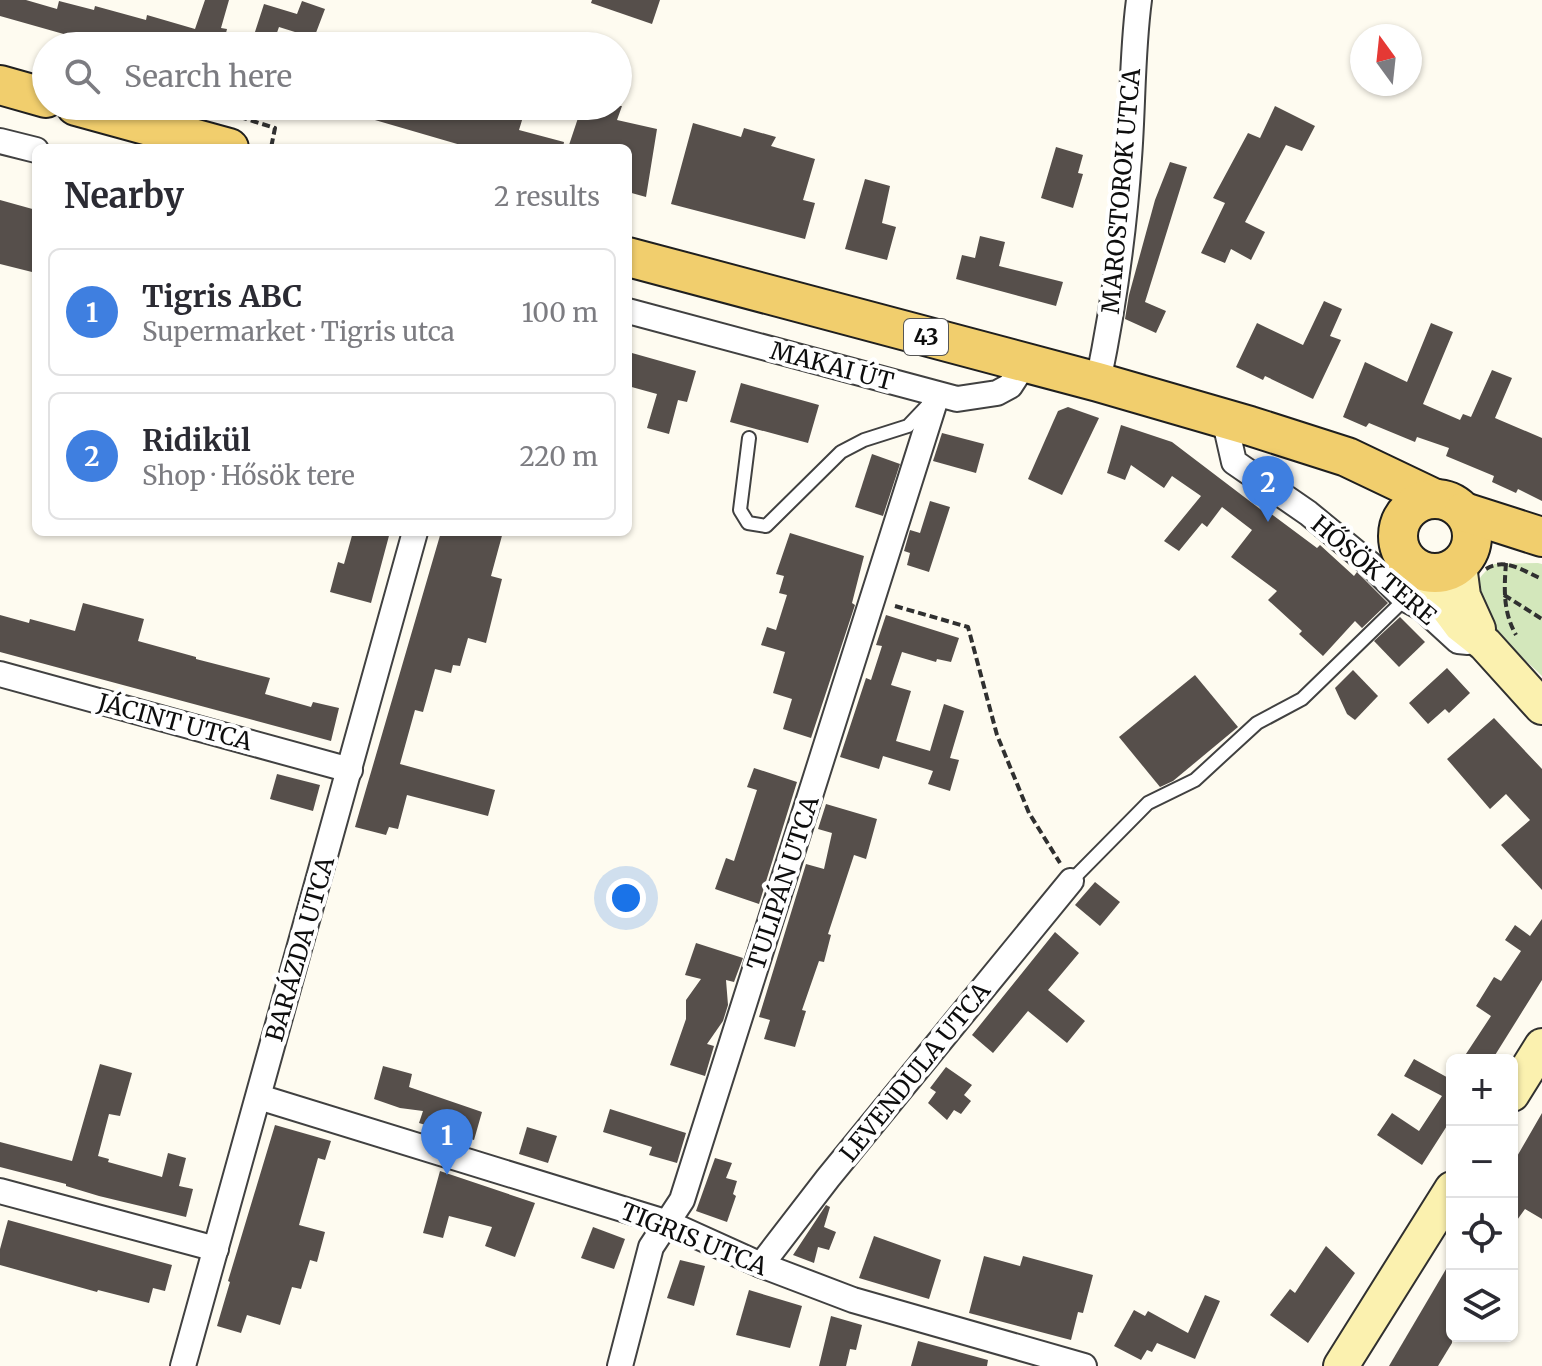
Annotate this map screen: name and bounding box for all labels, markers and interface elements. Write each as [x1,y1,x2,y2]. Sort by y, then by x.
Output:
north arrow [1350,24,1422,96]
search box [32,32,632,120]
icon: search [60,54,104,98]
text: Search here [124,57,292,95]
street label: MAROSTOROK UTCA [1095,66,1147,315]
text: Nearby [64,175,184,217]
text: 2 results [494,180,600,213]
text: Tigris ABC [142,277,302,315]
text: 1 [86,296,98,329]
text: 100 m [522,296,598,329]
text: Supermarket · Tigris utca [142,315,455,348]
road number: 43 [904,319,948,355]
street label: MAKAI ÚT [767,334,898,397]
text: Ridikül [142,421,251,459]
text: 2 [84,440,100,473]
text: 220 m [519,440,598,473]
pin: 2 [1242,456,1294,522]
text: Shop · Hősök tere [142,459,355,492]
street label: HŐSÖK TERE [1305,509,1444,632]
street label: JÁCINT UTCA [93,686,257,758]
street label: TULIPÁN UTCA [740,791,826,974]
street label: BARÁZDA UTCA [259,852,341,1045]
your location [606,878,646,918]
street label: LEVENDULA UTCA [833,975,998,1168]
map controls [1446,1054,1518,1342]
button: + [1446,1054,1518,1126]
pin: 1 [421,1109,473,1175]
button: − [1446,1126,1518,1198]
street label: TIGRIS UTCA [616,1196,773,1283]
button: locate [1446,1198,1518,1270]
button: layers [1446,1270,1518,1342]

